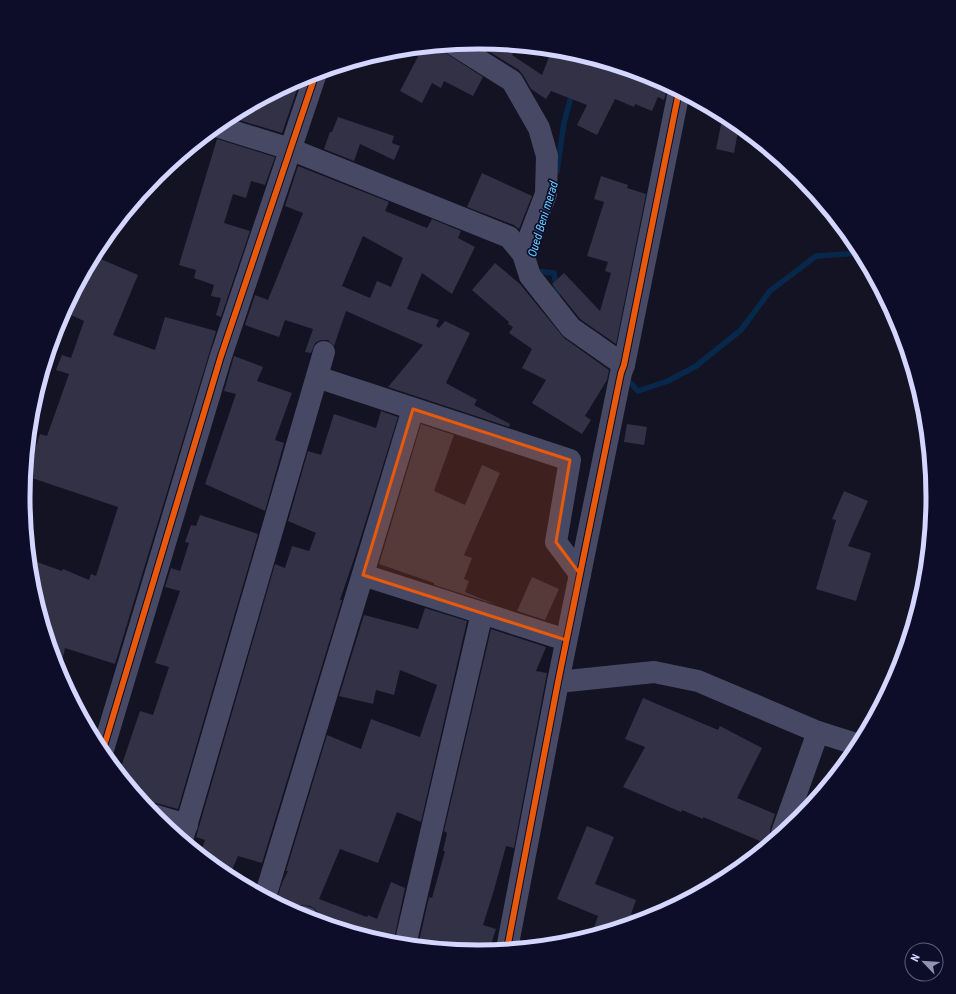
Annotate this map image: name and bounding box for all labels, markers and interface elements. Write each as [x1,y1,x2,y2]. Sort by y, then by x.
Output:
water label: Oued Beni merad [525,179,561,258]
north arrow [904,942,944,982]
text: N [908,952,923,964]

